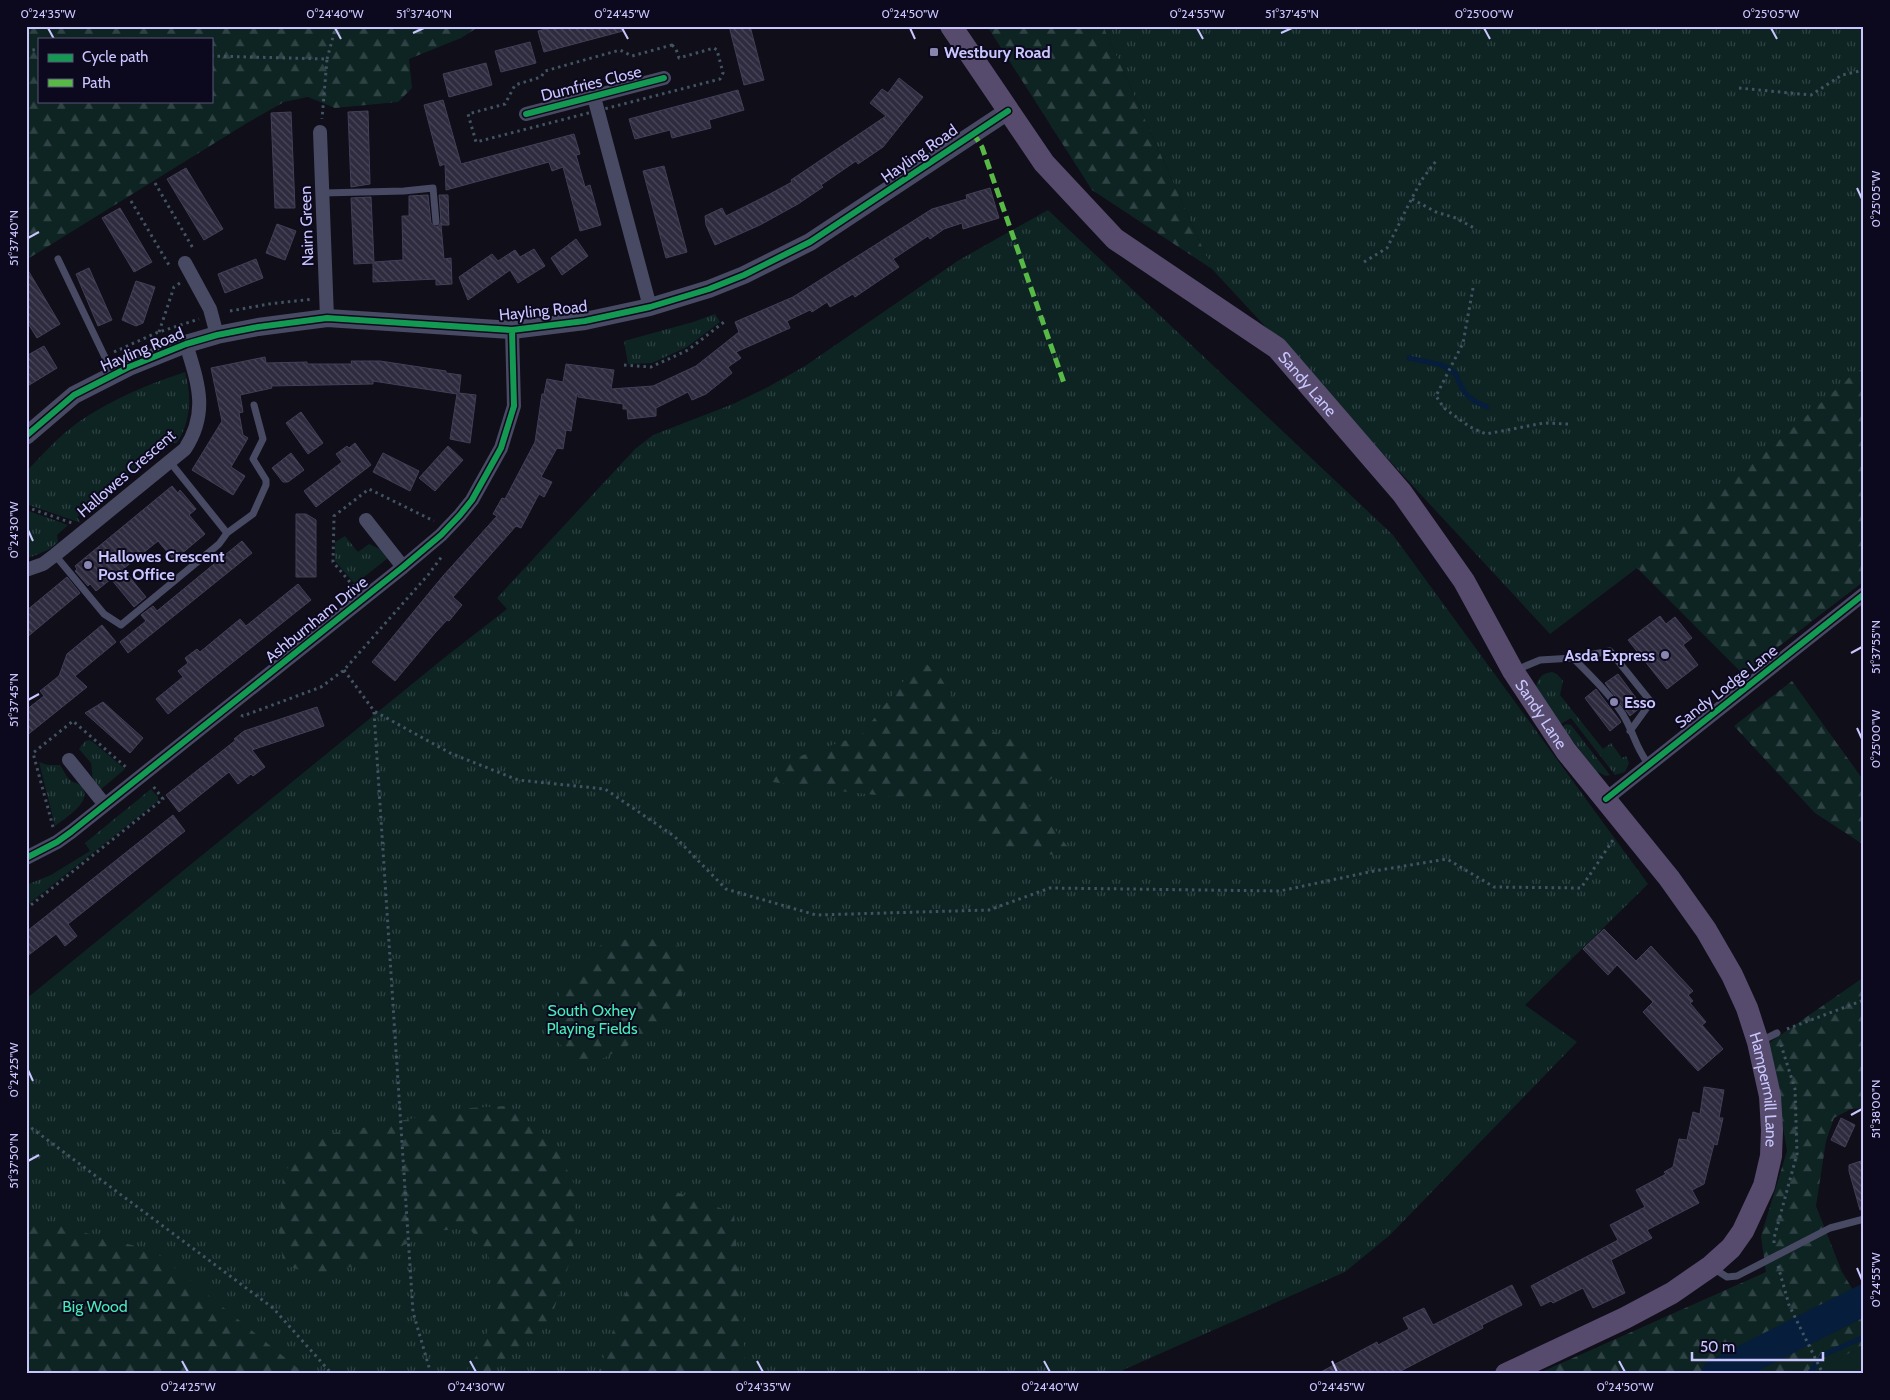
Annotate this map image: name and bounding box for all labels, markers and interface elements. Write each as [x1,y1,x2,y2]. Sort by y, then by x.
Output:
text: 0°24'35"W [20,6,76,21]
text: 0°24'40"W [306,6,364,21]
text: 51°37'40"N [396,6,452,21]
text: 0°24'45"W [594,6,650,21]
text: 0°24'50"W [881,6,939,21]
text: 0°24'55"W [1169,6,1225,21]
text: 51°37'45"N [1265,6,1319,21]
text: 0°25'00"W [1455,6,1514,21]
text: 0°25'05"W [1743,6,1800,21]
legend [38,38,212,102]
place label: Westbury Road [944,43,1051,62]
marker: Westbury Road [928,46,940,58]
text: Cycle path [82,48,148,66]
street label: Dumfries Close [539,62,643,105]
text: Path [82,74,111,92]
street label: Hayling Road [877,120,961,187]
text: 0°25'05"W [1868,170,1883,227]
street label: Nairn Green [296,185,317,267]
text: 51°37'40"N [6,210,21,266]
street label: Hayling Road [498,296,588,325]
street label: Hayling Road [98,323,187,376]
street label: Sandy Lane [1274,348,1341,420]
street label: Hallowes Crescent [73,425,180,521]
text: 0°24'30"W [6,501,21,559]
place label: Hallowes Crescent Post Office [98,547,225,584]
marker: Hallowes Crescent Post Office [82,559,94,571]
street label: Ashburnham Drive [261,572,371,667]
text: 51°37'55"N [1868,620,1883,674]
street label: Sandy Lodge Lane [1671,641,1781,732]
place label: Asda Express [1565,646,1655,665]
marker: Asda Express [1659,649,1671,661]
text: 51°37'45"N [6,673,21,727]
street label: Sandy Lane [1511,676,1571,753]
place label: Esso [1624,693,1656,712]
marker: Esso [1608,696,1620,708]
text: 0°25'00"W [1868,709,1883,768]
park label: South Oxhey Playing Fields [546,1001,638,1038]
street label: Hampermill Lane [1745,1030,1781,1148]
text: 0°24'25"W [6,1042,21,1098]
text: 51°38'00"N [1868,1080,1883,1138]
text: 51°37'50"N [6,1133,21,1189]
text: 0°24'55"W [1868,1252,1883,1308]
park label: Big Wood [62,1297,128,1316]
scale bar [1692,1330,1824,1362]
text: 50 m [1700,1338,1735,1356]
text: 0°24'25"W [160,1379,216,1394]
text: 0°24'30"W [447,1379,505,1394]
text: 0°24'35"W [735,1379,791,1394]
text: 0°24'40"W [1021,1379,1079,1394]
text: 0°24'45"W [1309,1379,1365,1394]
text: 0°24'50"W [1596,1379,1654,1394]

